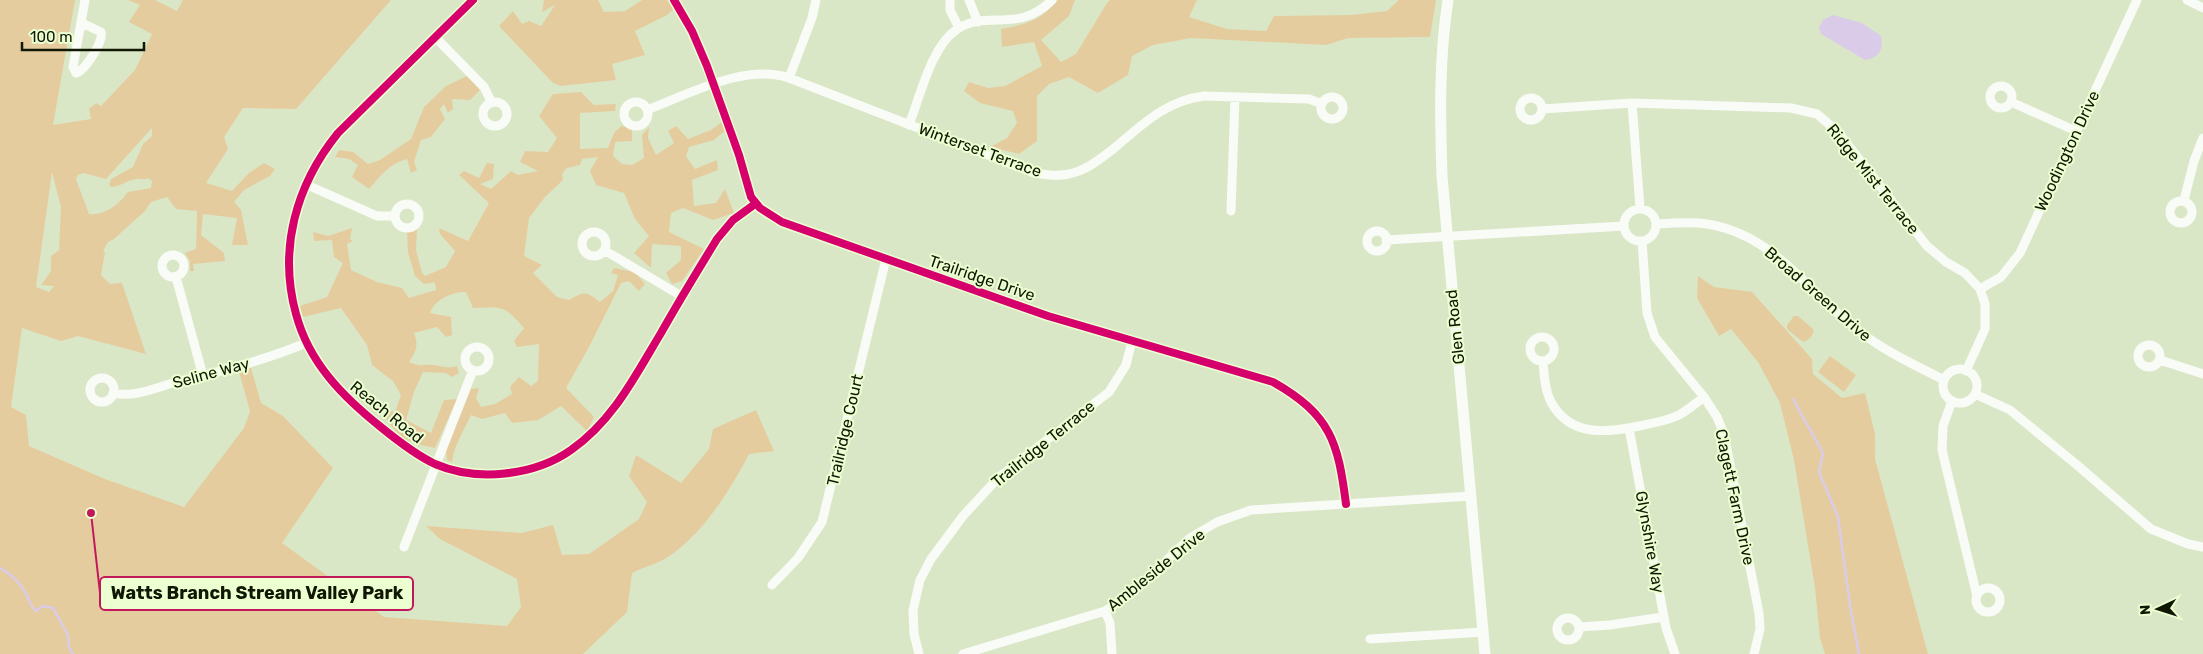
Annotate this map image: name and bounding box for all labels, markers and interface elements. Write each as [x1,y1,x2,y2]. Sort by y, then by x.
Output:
scale bar [22,20,145,52]
text: 100 m [30,28,72,46]
street label: Woodington Drive [2031,88,2103,214]
street label: Winterset Terrace [916,119,1044,181]
street label: Ridge Mist Terrace [1823,120,1923,238]
street label: Broad Green Drive [1761,243,1875,345]
street label: Trailridge Drive [926,251,1038,305]
street label: Glen Road [1442,289,1468,365]
street label: Seline Way [170,354,252,392]
street label: Trailridge Court [823,372,867,488]
street label: Reach Road [347,377,427,447]
street label: Trailridge Terrace [988,397,1098,491]
street label: Clagett Farm Drive [1711,427,1759,567]
street label: Glynshire Way [1632,489,1668,595]
street label: Ambleside Drive [1103,525,1209,615]
callout: Watts Branch Stream Valley Park [100,577,413,610]
text: Watts Branch Stream Valley Park [111,582,404,604]
north arrow [2133,584,2183,634]
text: N [2137,604,2154,615]

